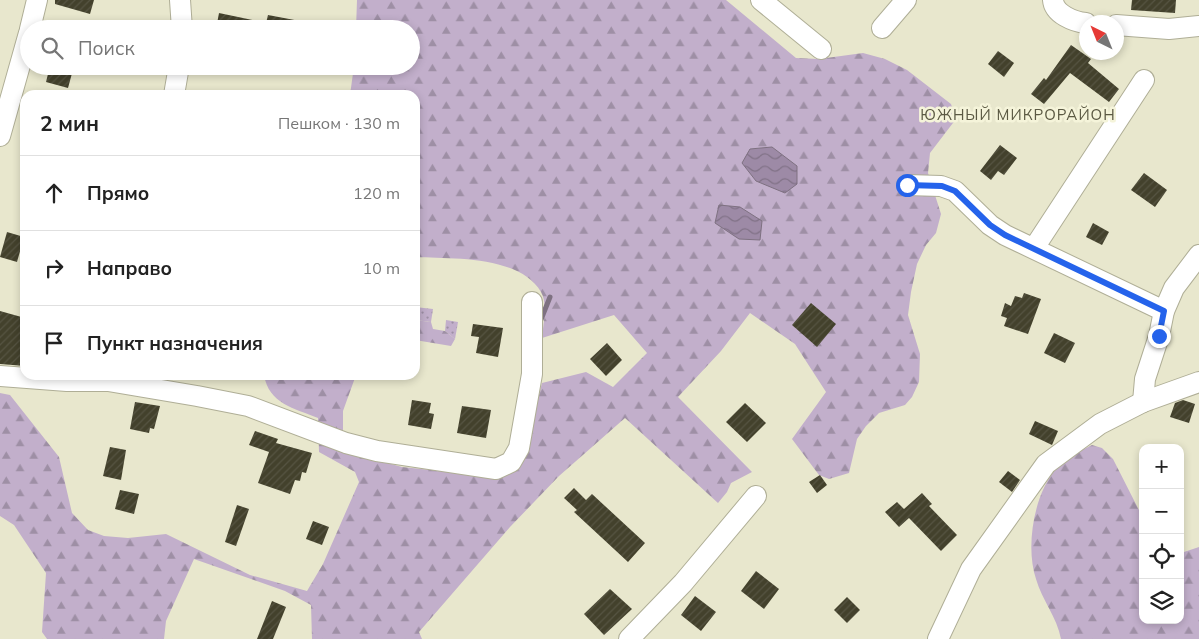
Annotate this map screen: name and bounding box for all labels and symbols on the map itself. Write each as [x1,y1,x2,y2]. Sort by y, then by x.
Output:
north arrow [1079,15,1124,60]
district label: ЮЖНЫЙ МИКРОРАЙОН [920,105,1116,124]
route start [896,174,919,197]
route end [1148,325,1171,348]

